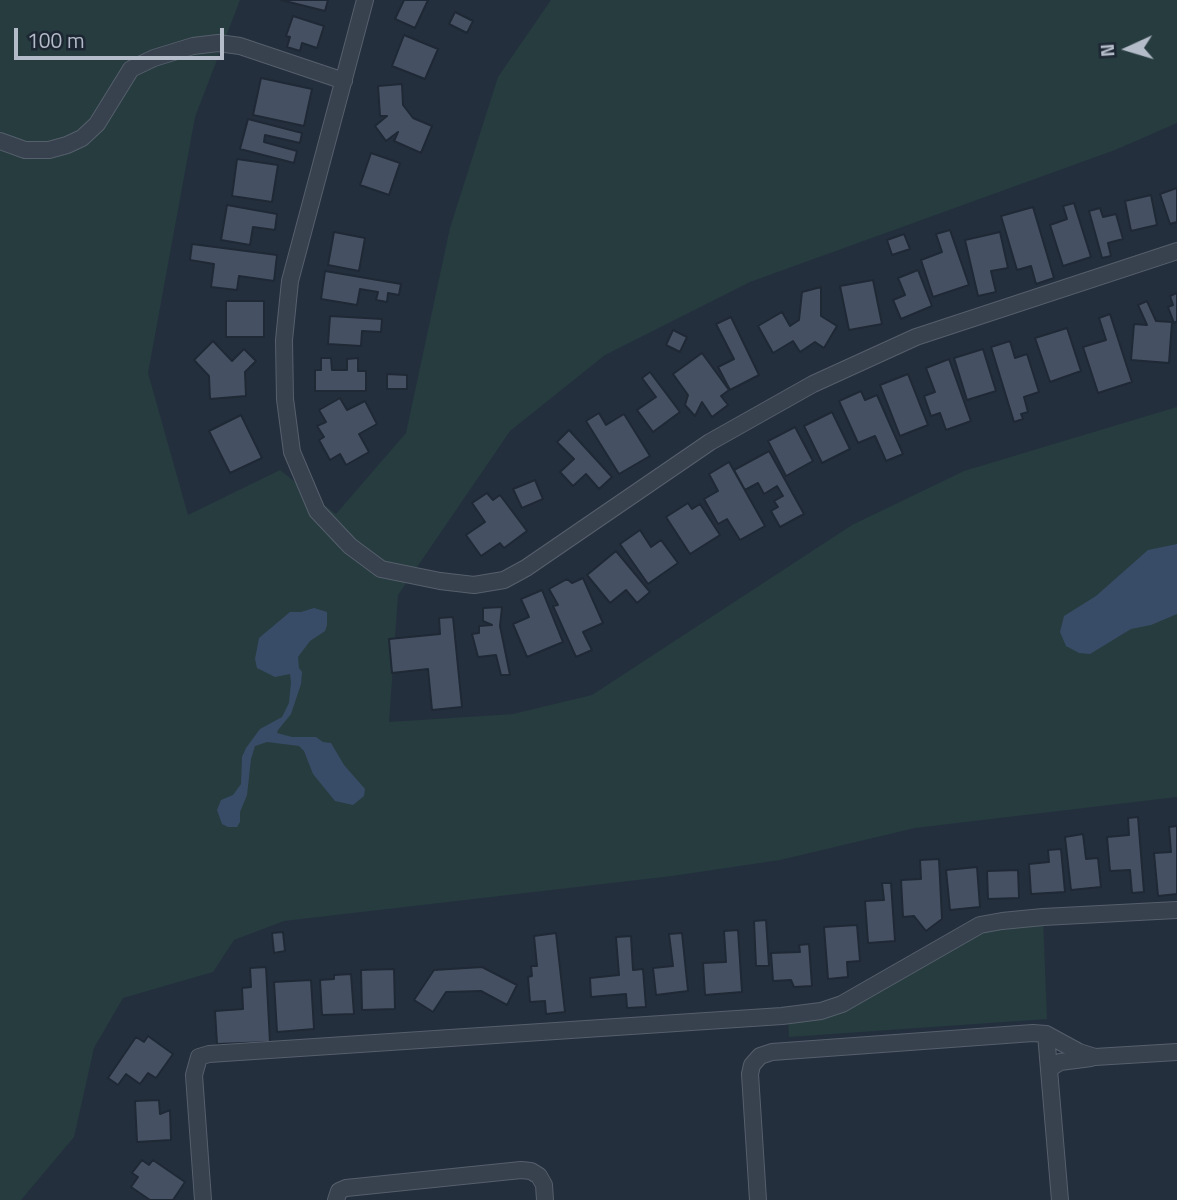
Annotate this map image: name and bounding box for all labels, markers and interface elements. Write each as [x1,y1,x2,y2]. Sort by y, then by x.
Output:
scale bar [18,14,228,58]
north arrow [1093,14,1163,84]
text: 100 m [27,24,84,56]
text: N [1092,43,1121,58]

